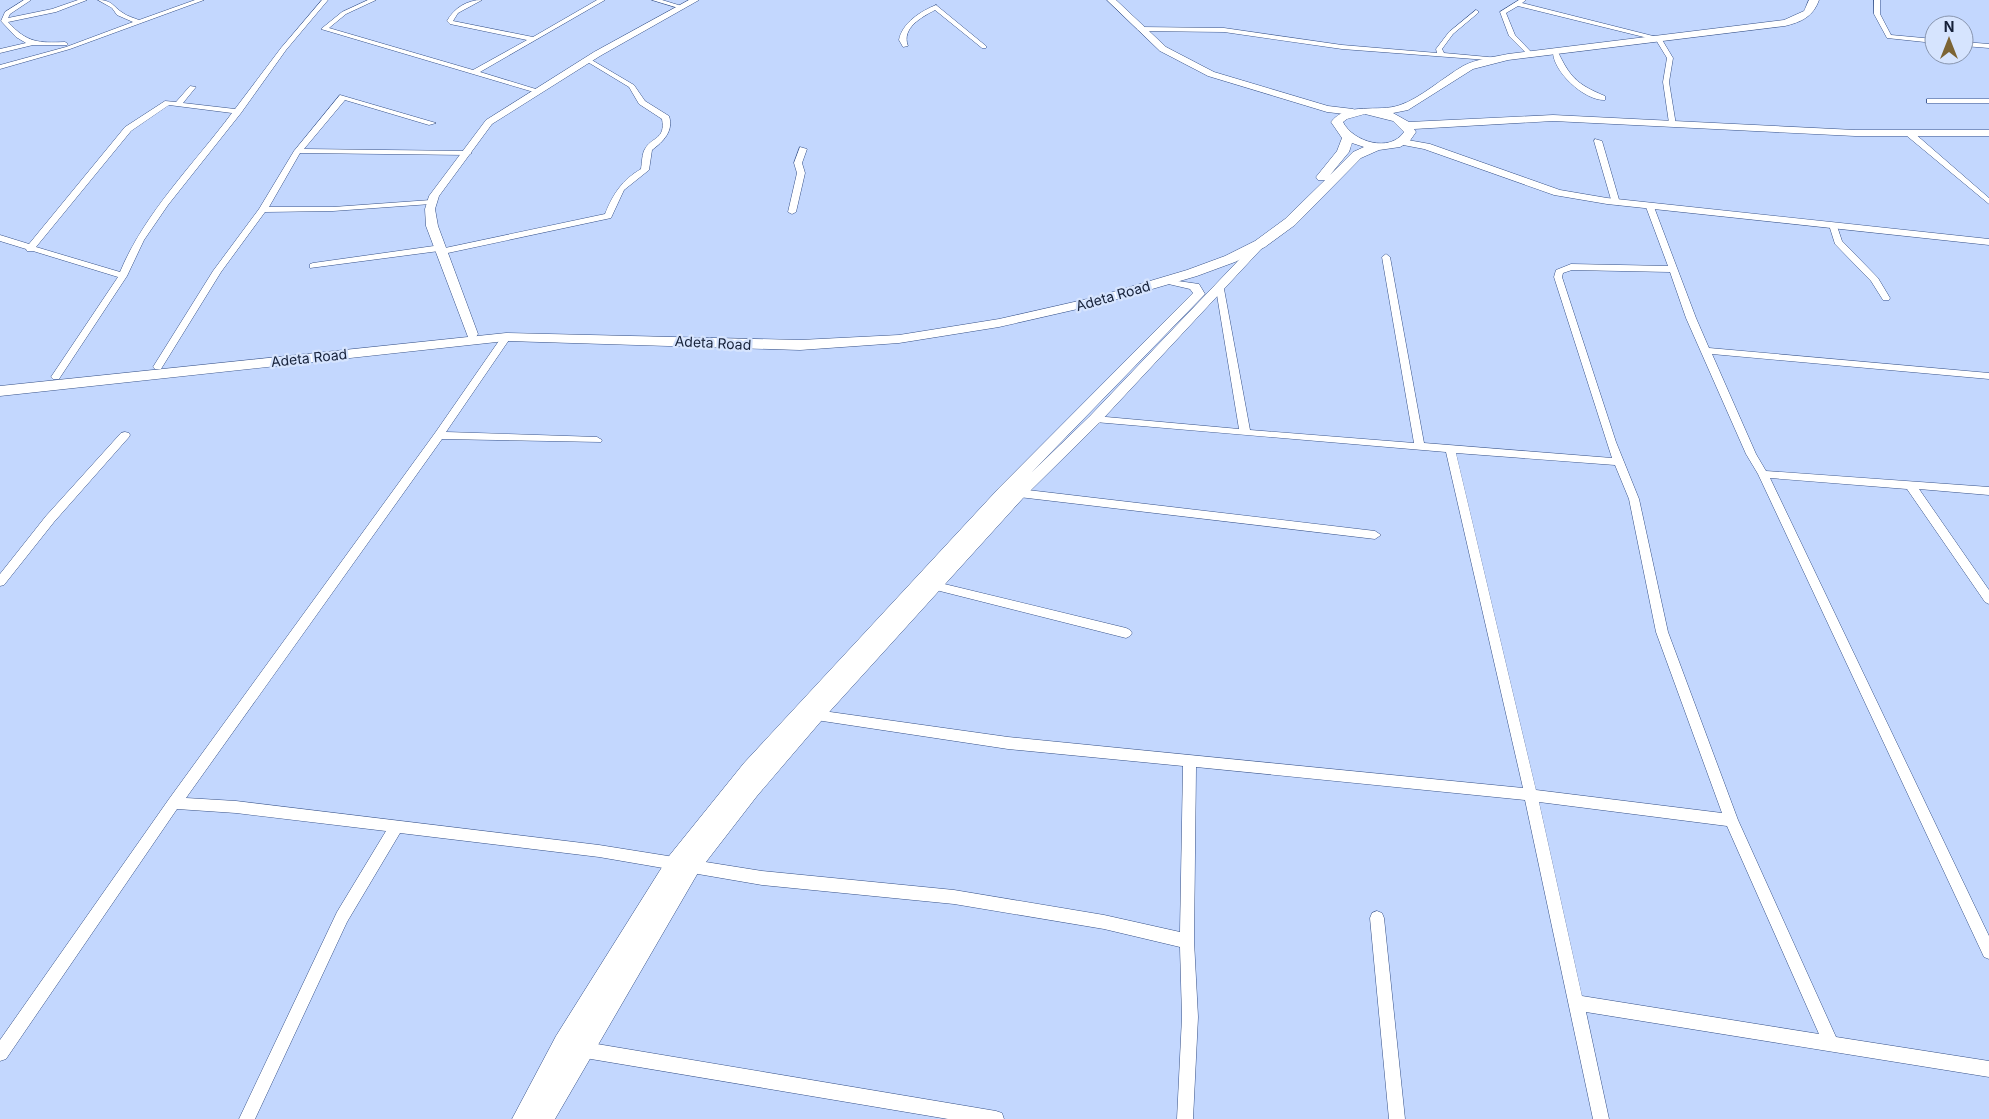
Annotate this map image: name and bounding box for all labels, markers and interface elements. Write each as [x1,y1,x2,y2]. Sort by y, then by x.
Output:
north arrow [1924,15,1974,65]
text: N [1944,18,1954,35]
street label: Adeta Road [1074,277,1152,314]
street label: Adeta Road [674,332,752,353]
street label: Adeta Road [270,345,348,370]

